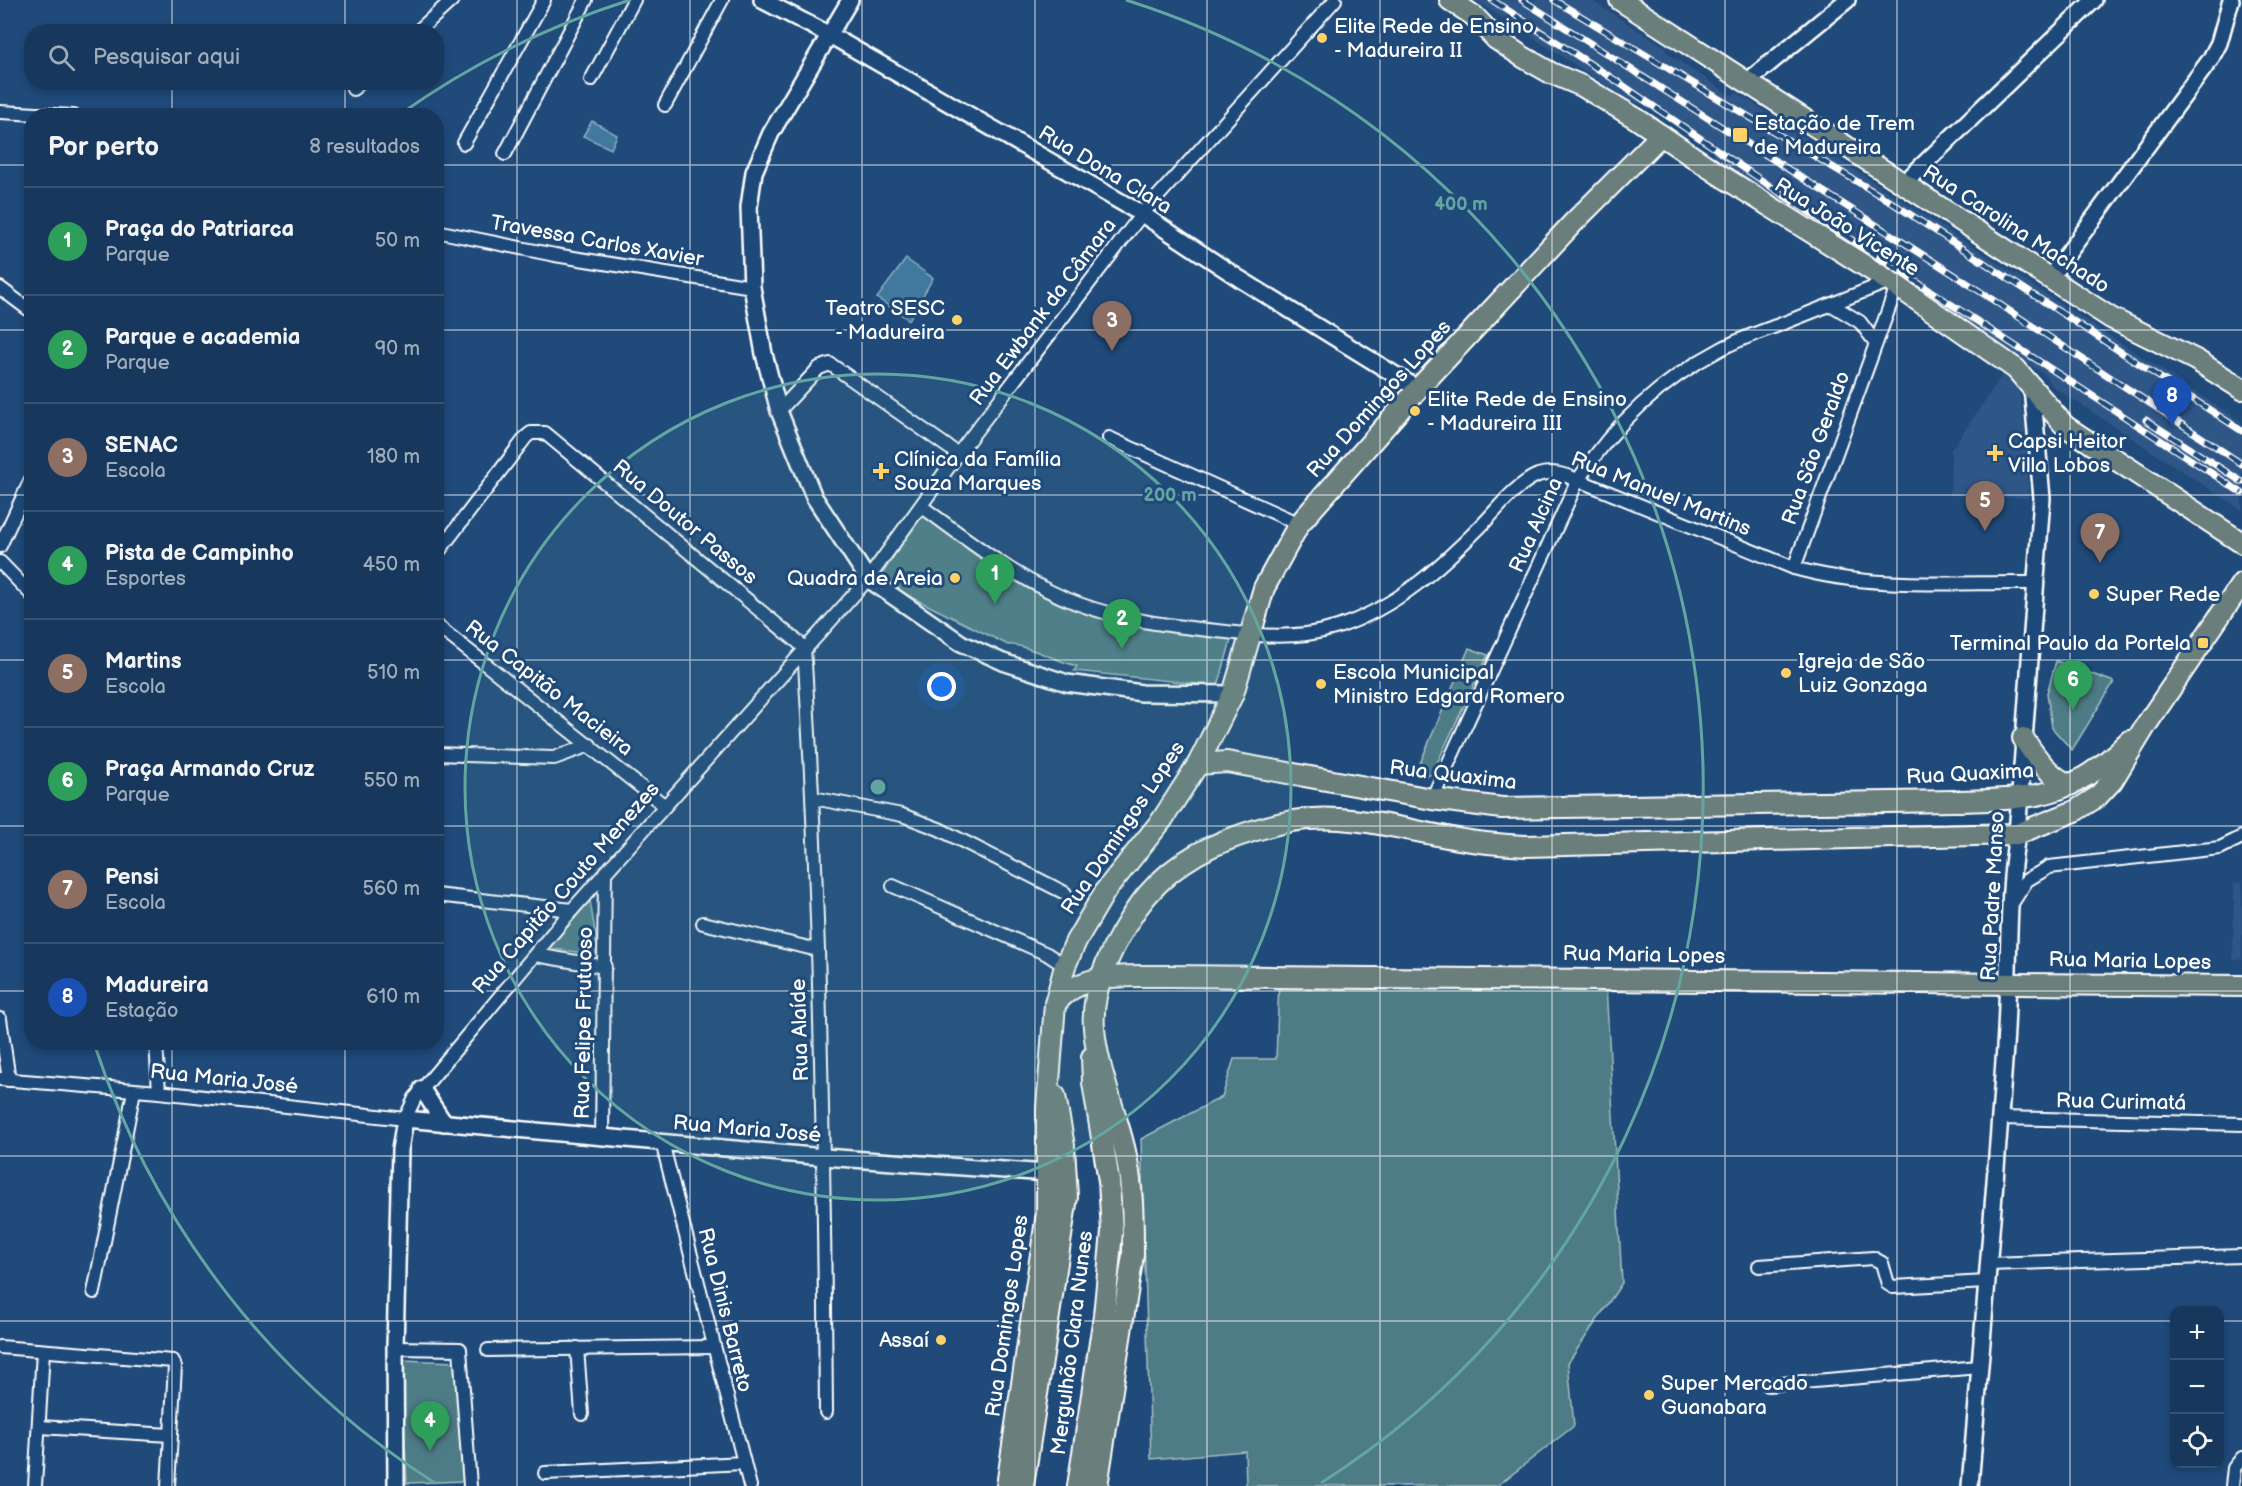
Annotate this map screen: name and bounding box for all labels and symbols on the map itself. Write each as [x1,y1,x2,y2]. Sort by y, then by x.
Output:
place label: Elite Rede de Ensino - Madureira II [1334,14,1534,63]
marker: Elite Rede de Ensino - Madureira II [1315,31,1329,45]
place label: Estação de Trem de Madureira [1754,111,1915,160]
street label: Rua Dona Clara [1034,120,1176,220]
marker: Estação de Trem de Madureira [1731,126,1749,144]
street label: Rua Carolina Machado [1918,159,2114,299]
street label: Rua João Vicente [1770,172,1924,282]
text: 400 m [1434,194,1488,215]
street label: Travessa Carlos Xavier [489,210,706,272]
street label: Rua Ewbank da Câmara [964,213,1122,411]
place label: Teatro SESC - Madureira [825,296,945,345]
pin: 3 [1092,302,1132,351]
marker: Teatro SESC - Madureira [950,313,964,327]
street label: Rua Domingos Lopes [1302,315,1456,483]
street label: Rua São Geraldo [1777,368,1855,528]
pin: 8 [2152,376,2192,426]
place label: Elite Rede de Ensino - Madureira III [1427,387,1627,436]
marker: Elite Rede de Ensino - Madureira III [1408,404,1422,418]
place label: Capsi Heitor Villa Lobos [2008,429,2126,478]
marker: Capsi Heitor Villa Lobos [1986,444,2004,462]
street label: Rua Manuel Martins [1567,446,1755,542]
place label: Clínica da Família Souza Marques [894,447,1061,496]
street label: Rua Doutor Passos [608,454,762,590]
marker: Clínica da Família Souza Marques [872,462,890,480]
street label: Rua Alcina [1504,474,1568,576]
pin: 5 [1966,482,2004,531]
text: 200 m [1143,485,1197,506]
pin: 7 [2080,514,2120,563]
pin: 1 [976,554,1014,604]
place label: Quadra de Areia [787,566,943,591]
marker: Quadra de Areia [948,571,962,585]
place label: Super Rede [2106,582,2220,607]
marker: Super Rede [2087,587,2101,601]
pin: 2 [1102,600,1142,649]
street label: Rua Capitão Macieira [460,615,638,761]
place label: Terminal Paulo da Portela [1950,631,2191,656]
marker: Terminal Paulo da Portela [2196,636,2210,650]
place label: Igreja de São Luiz Gonzaga [1798,649,1928,698]
place label: Escola Municipal Ministro Edgard Romero [1333,660,1565,709]
pin: 6 [2054,660,2092,710]
marker: Igreja de São Luiz Gonzaga [1779,666,1793,680]
your location [927,672,956,701]
marker: Escola Municipal Ministro Edgard Romero [1314,677,1328,691]
street label: Rua Domingos Lopes [1056,737,1190,919]
street label: Rua Quaxima [1388,755,1518,795]
street label: Rua Quaxima [1905,758,2035,790]
street label: Rua Capitão Couto Menezes [467,777,665,999]
centre of rings [868,777,888,797]
street label: Rua Padre Manso [1976,810,2010,982]
street label: Rua Felipe Frutuoso [570,926,598,1119]
street label: Rua Maria Lopes [1562,941,1726,969]
street label: Rua Maria Lopes [2048,947,2212,975]
street label: Rua Alaíde [786,978,814,1082]
street label: Rua Maria José [149,1059,300,1099]
street label: Rua Curimatá [2056,1088,2186,1116]
street label: Rua Maria José [672,1110,822,1148]
street label: Rua Domingos Lopes [980,1213,1034,1419]
street label: Rua Dinis Barreto [692,1225,758,1395]
street label: Mergulhão Clara Nunes [1046,1229,1098,1457]
place label: Assaí [879,1328,930,1353]
marker: Assaí [934,1333,948,1347]
place label: Super Mercado Guanabara [1661,1371,1808,1420]
marker: Super Mercado Guanabara [1642,1388,1656,1402]
pin: 4 [410,1402,450,1451]

